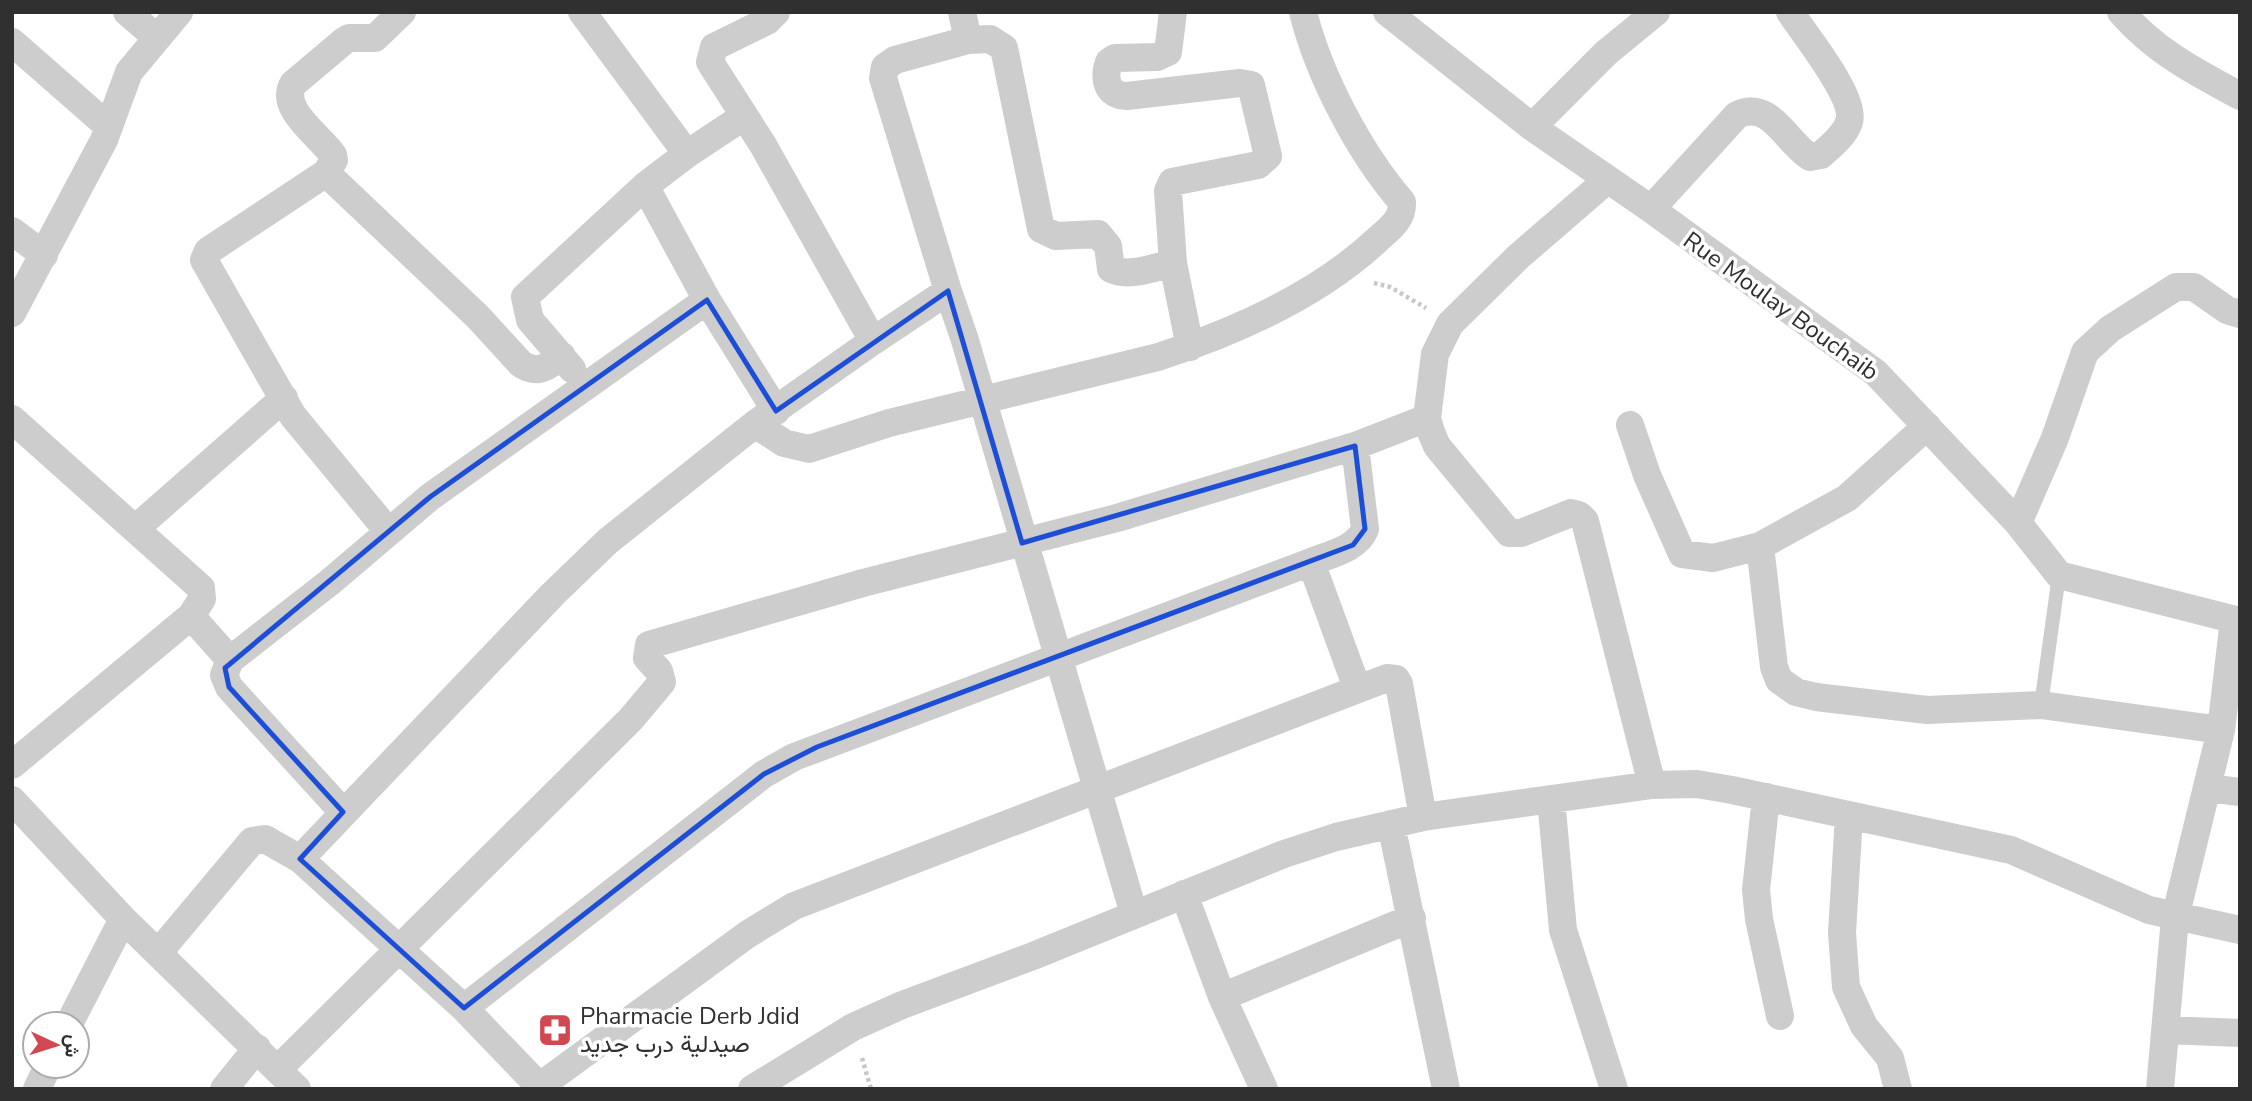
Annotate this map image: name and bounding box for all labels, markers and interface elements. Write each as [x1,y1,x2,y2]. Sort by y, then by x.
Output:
street label: Rue Moulay Bouchaib [1677,224,1885,388]
place label: Pharmacie Derb Jdid صيدلية درب جديد [580,1000,800,1060]
north arrow [21,1010,91,1080]
pharmacy icon: Pharmacie Derb Jdid صيدلية درب جديد [536,1011,574,1049]
text: ش [58,1034,86,1059]

